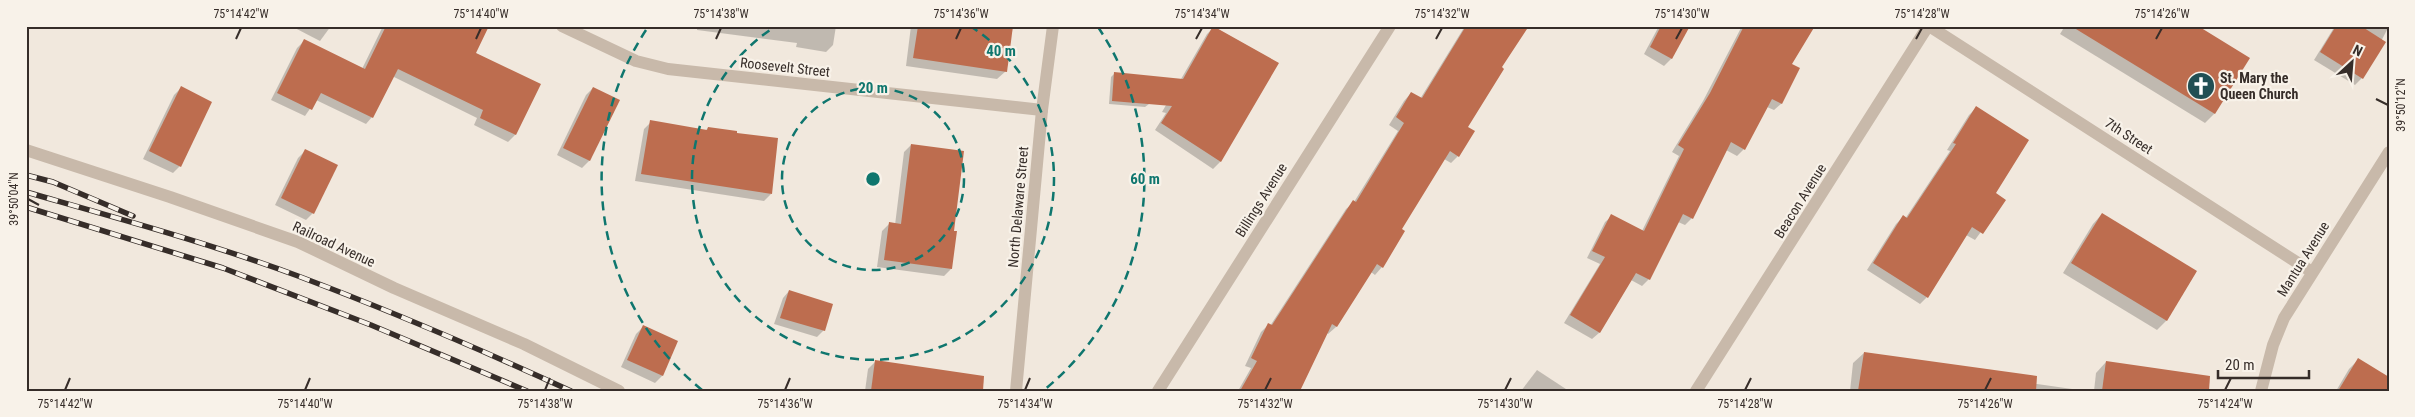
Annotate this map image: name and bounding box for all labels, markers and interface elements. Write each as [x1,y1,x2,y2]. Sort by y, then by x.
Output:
text: 75°14'42"W [213,7,269,21]
text: 75°14'40"W [453,7,509,21]
text: 75°14'38"W [693,7,749,21]
text: 75°14'36"W [933,7,989,21]
text: 75°14'34"W [1174,7,1230,21]
text: 75°14'32"W [1414,7,1470,21]
text: 75°14'30"W [1654,7,1710,21]
text: 75°14'28"W [1894,7,1950,21]
text: 75°14'26"W [2134,7,2190,21]
north arrow [2328,38,2378,88]
text: N [2350,41,2365,59]
text: 40 m [986,42,1016,60]
street label: Roosevelt Street [739,54,831,80]
place label: St. Mary the Queen Church [2220,70,2299,102]
church icon: St. Mary the Queen Church [2186,71,2216,101]
text: 39°50'12"N [2394,78,2408,132]
text: 20 m [858,79,888,97]
street label: 7th Street [2102,115,2156,157]
street label: North Delaware Street [1005,146,1031,268]
street label: Billings Avenue [1232,160,1290,240]
street label: Beacon Avenue [1771,160,1829,241]
centre of rings [864,170,882,188]
text: 60 m [1130,170,1160,188]
text: 39°50'04"N [7,172,21,226]
street label: Railroad Avenue [290,218,378,270]
street label: Mantua Avenue [2274,218,2333,299]
scale bar [2218,347,2309,379]
text: 20 m [2225,356,2255,374]
text: 75°14'42"W [37,397,93,411]
text: 75°14'40"W [277,397,333,411]
text: 75°14'38"W [517,397,573,411]
text: 75°14'36"W [757,397,813,411]
text: 75°14'34"W [997,397,1053,411]
text: 75°14'32"W [1237,397,1293,411]
text: 75°14'30"W [1477,397,1533,411]
text: 75°14'28"W [1717,397,1773,411]
text: 75°14'26"W [1957,397,2013,411]
text: 75°14'24"W [2197,397,2253,411]

